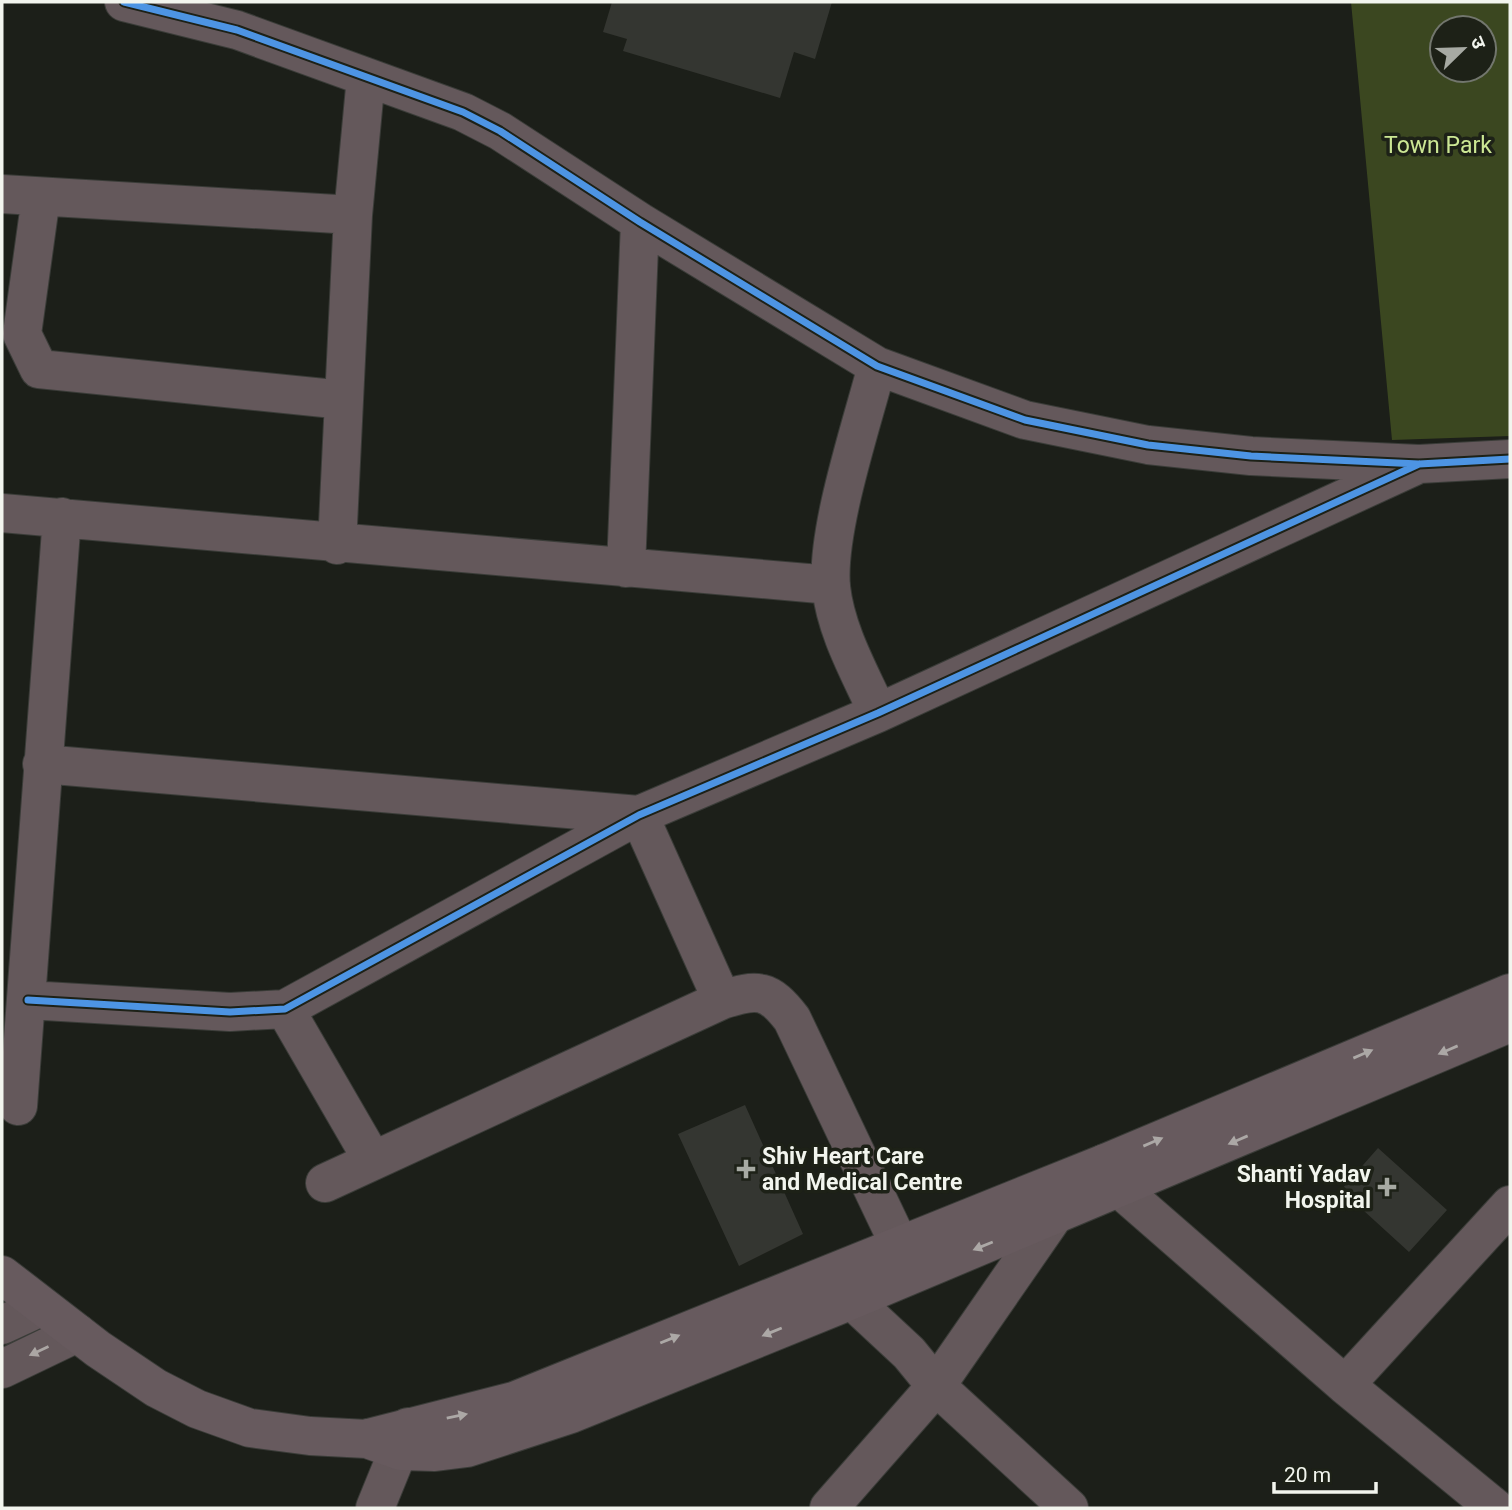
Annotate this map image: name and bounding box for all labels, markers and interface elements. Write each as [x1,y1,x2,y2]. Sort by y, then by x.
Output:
north arrow [1428,14,1498,84]
text: उ [1465,33,1491,53]
park label: Town Park [1384,132,1492,159]
one-way arrow [1437,1045,1458,1056]
one-way arrow [1353,1048,1373,1060]
one-way arrow [1228,1135,1249,1146]
one-way arrow [1143,1137,1164,1148]
place label: Shiv Heart Care and Medical Centre [762,1143,962,1196]
marker: Shiv Heart Care and Medical Centre [736,1159,756,1179]
place label: Shanti Yadav Hospital [1237,1161,1371,1214]
marker: Shanti Yadav Hospital [1377,1177,1397,1197]
one-way arrow [973,1240,993,1252]
one-way arrow [762,1327,783,1338]
one-way arrow [660,1333,681,1344]
one-way arrow [29,1345,49,1357]
one-way arrow [446,1411,468,1422]
scale bar [1274,1450,1376,1494]
text: 20 m [1284,1463,1331,1487]

